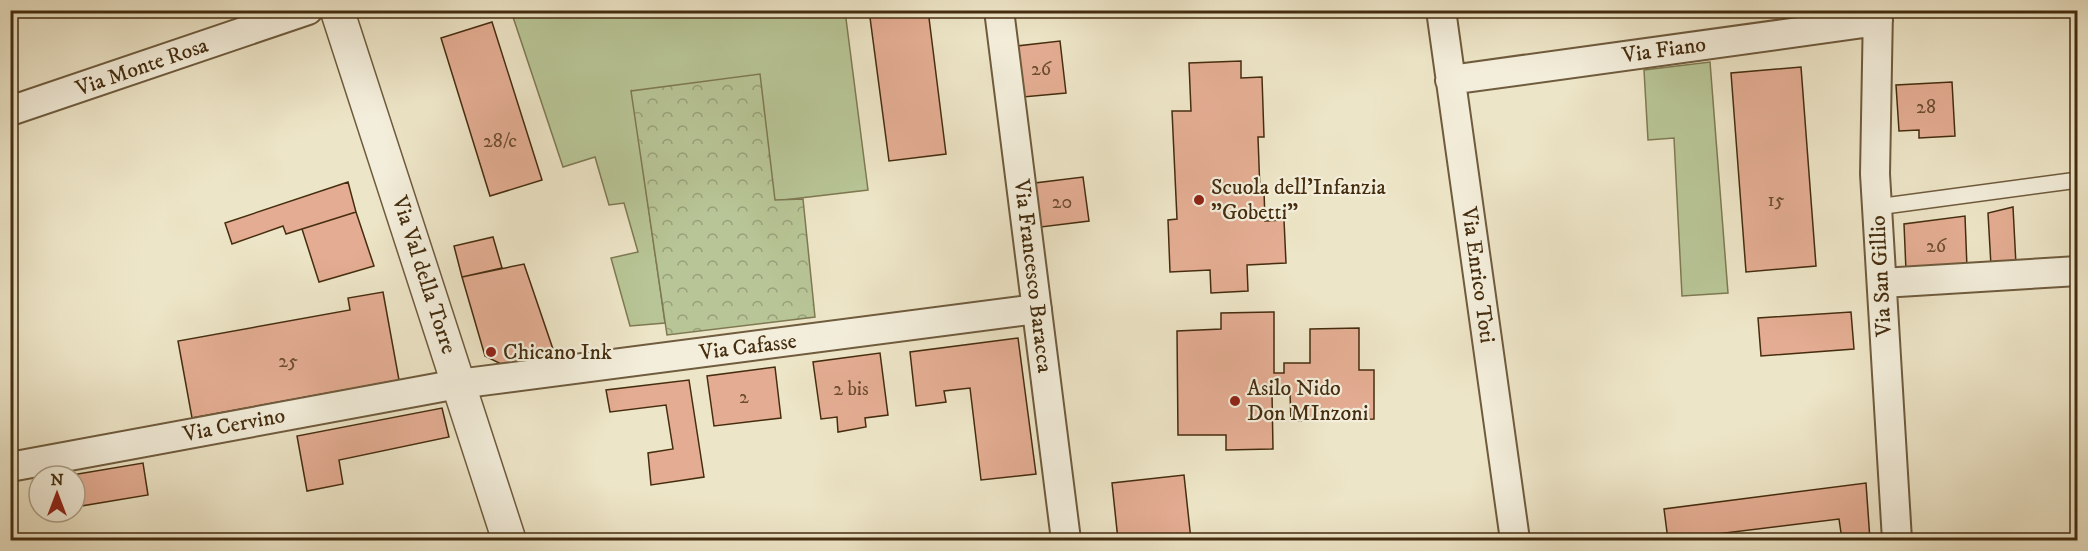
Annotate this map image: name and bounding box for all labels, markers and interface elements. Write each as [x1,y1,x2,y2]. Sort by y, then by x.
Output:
street label: Via Fiano [1619,31,1708,69]
street label: Via Monte Rosa [71,32,212,103]
house number: 26 [1031,57,1052,82]
house number: 28 [1916,95,1936,120]
house number: 28/c [483,129,517,154]
place label: Scuola dell'Infanzia "Gobetti" [1211,174,1386,226]
street label: Via Francesco Baracca [1008,177,1058,375]
house number: 15 [1767,188,1785,213]
house number: 20 [1052,190,1072,215]
street label: Via Val della Torre [385,192,462,357]
marker: Scuola dell'Infanzia "Gobetti" [1192,193,1206,207]
street label: Via Enrico Toti [1455,204,1501,345]
street label: Via San Gillio [1864,215,1898,338]
house number: 26 [1926,234,1947,259]
street label: Via Cafasse [697,328,798,366]
place label: Chicano Ink [503,339,612,366]
marker: Chicano Ink [484,345,498,359]
house number: 25 [278,349,298,374]
place label: Asilo Nido Don MInzoni [1247,375,1368,427]
house number: 2 bis [833,377,869,402]
house number: 2 [739,385,749,410]
marker: Asilo Nido Don MInzoni [1228,394,1242,408]
street label: Via Cervino [180,402,287,448]
north arrow [27,464,87,524]
text: N [50,470,64,490]

